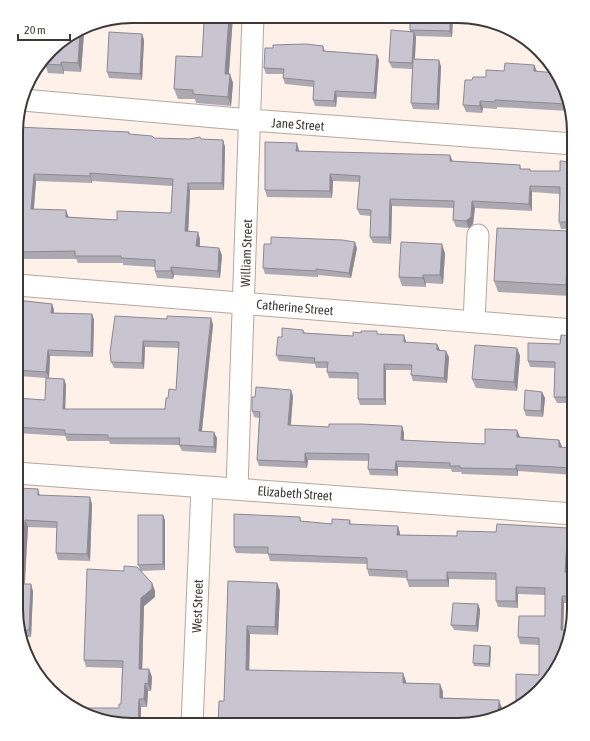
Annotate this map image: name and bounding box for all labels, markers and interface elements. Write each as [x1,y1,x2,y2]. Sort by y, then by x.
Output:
scale bar [18,16,70,42]
text: 20 m [24,23,46,37]
street label: Jane Street [271,115,325,134]
street label: William Street [238,219,255,287]
street label: Catherine Street [256,297,334,318]
street label: Elizabeth Street [257,483,333,504]
street label: West Street [189,579,206,633]

